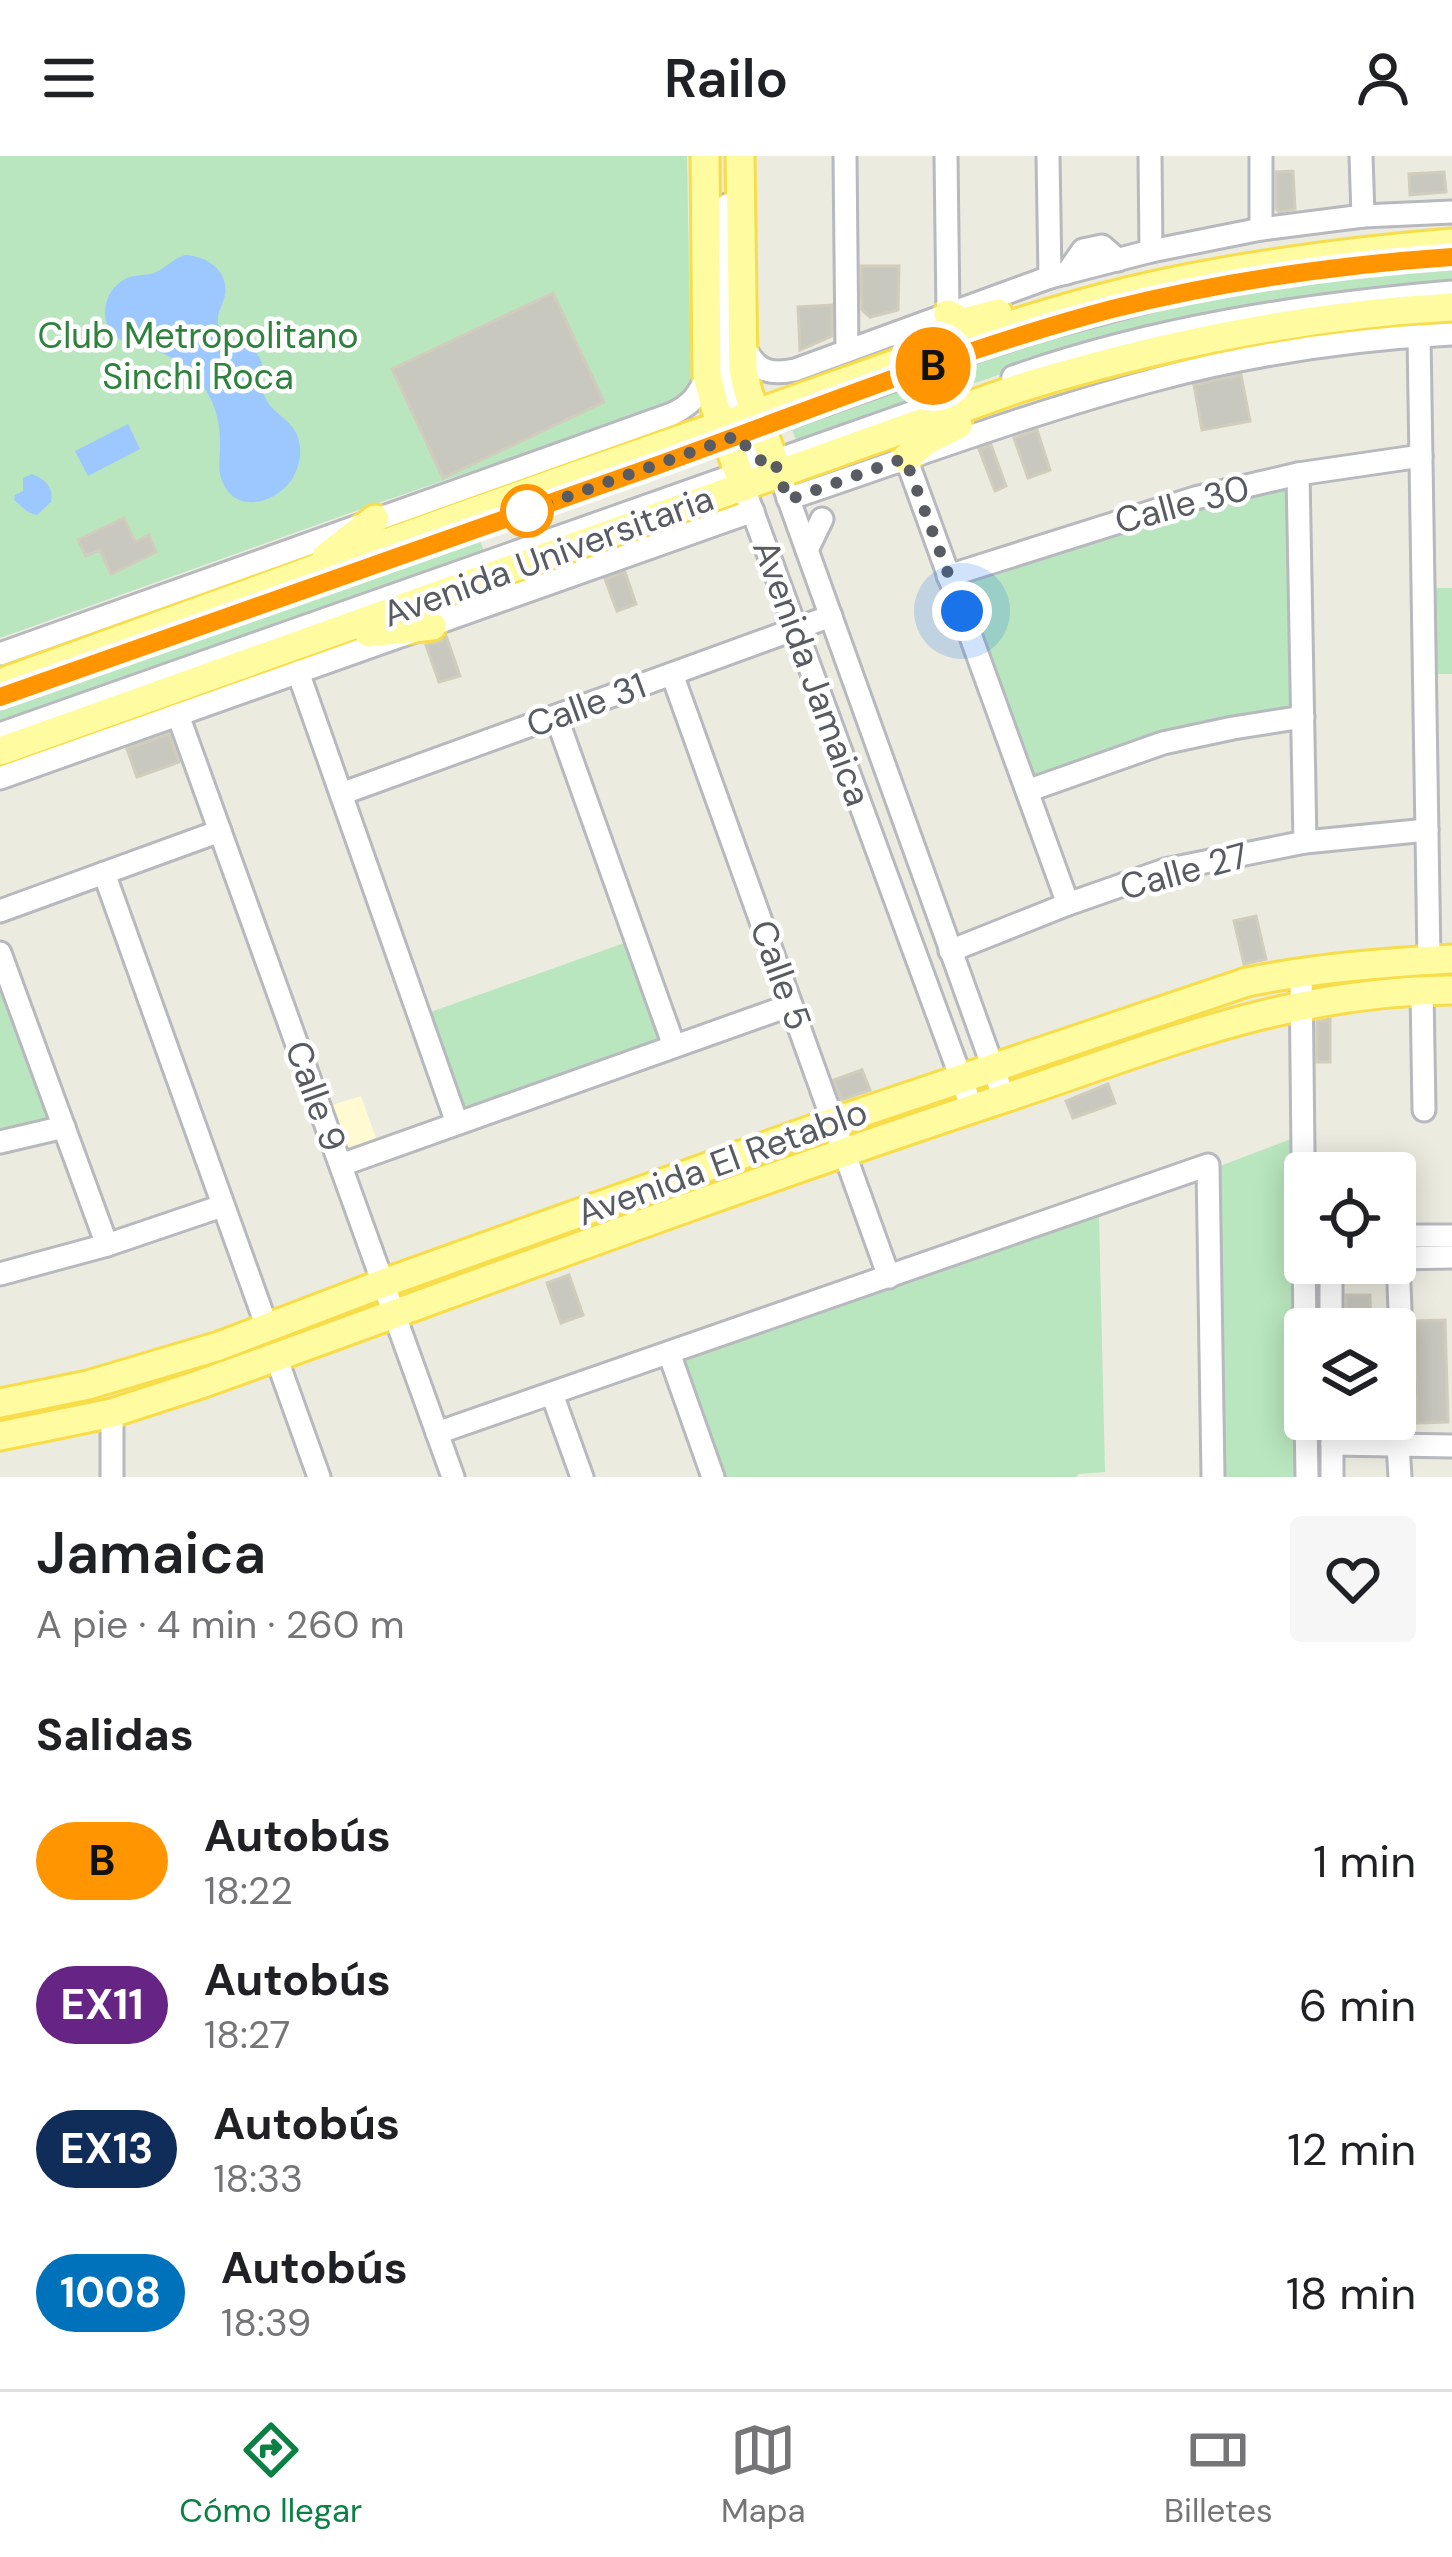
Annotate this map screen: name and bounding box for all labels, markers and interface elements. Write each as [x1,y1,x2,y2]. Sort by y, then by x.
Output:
text: Railo [664,43,788,114]
icon: menu [36,45,102,111]
icon: person [1350,45,1416,111]
park label: Club Metropolitano Sinchi Roca [37,312,359,400]
line badge: B [894,327,972,405]
text: B [920,338,946,393]
street label: Calle 30 [1110,464,1254,544]
street label: Avenida Universitaria [376,474,720,638]
unlabelled marker [502,486,552,536]
street label: Avenida Jamaica [742,534,882,812]
your location [932,581,992,641]
street label: Calle 31 [520,662,652,748]
street label: Calle 27 [1115,831,1253,911]
street label: Calle 5 [740,914,822,1036]
street label: Calle 9 [274,1034,358,1158]
street label: Avenida El Retablo [571,1088,873,1236]
map controls [1284,1152,1416,1440]
button: locate [1284,1152,1416,1284]
button: layers [1284,1308,1416,1440]
text: Jamaica [36,1516,266,1591]
button: heart [1290,1516,1416,1642]
text: A pie · 4 min · 260 m [36,1599,404,1650]
text: Salidas [36,1705,194,1764]
text: Autobús [204,1806,391,1865]
text: 1 min [1313,1832,1416,1891]
text: B [89,1833,115,1888]
text: 18:22 [204,1865,293,1916]
text: Autobús [204,1950,391,2009]
text: 6 min [1299,1976,1416,2035]
text: EX11 [60,1977,144,2032]
text: 18:27 [204,2009,290,2060]
text: Autobús [213,2094,400,2153]
text: 12 min [1287,2120,1416,2179]
text: EX13 [60,2121,153,2176]
text: 18:33 [213,2153,303,2204]
text: Autobús [221,2238,408,2297]
text: 18 min [1286,2264,1416,2323]
text: 1008 [60,2265,161,2320]
text: 18:39 [221,2297,311,2348]
tab: Cómo llegar [179,2417,362,2532]
tab: Mapa [721,2417,805,2532]
tab: Billetes [1164,2417,1273,2532]

